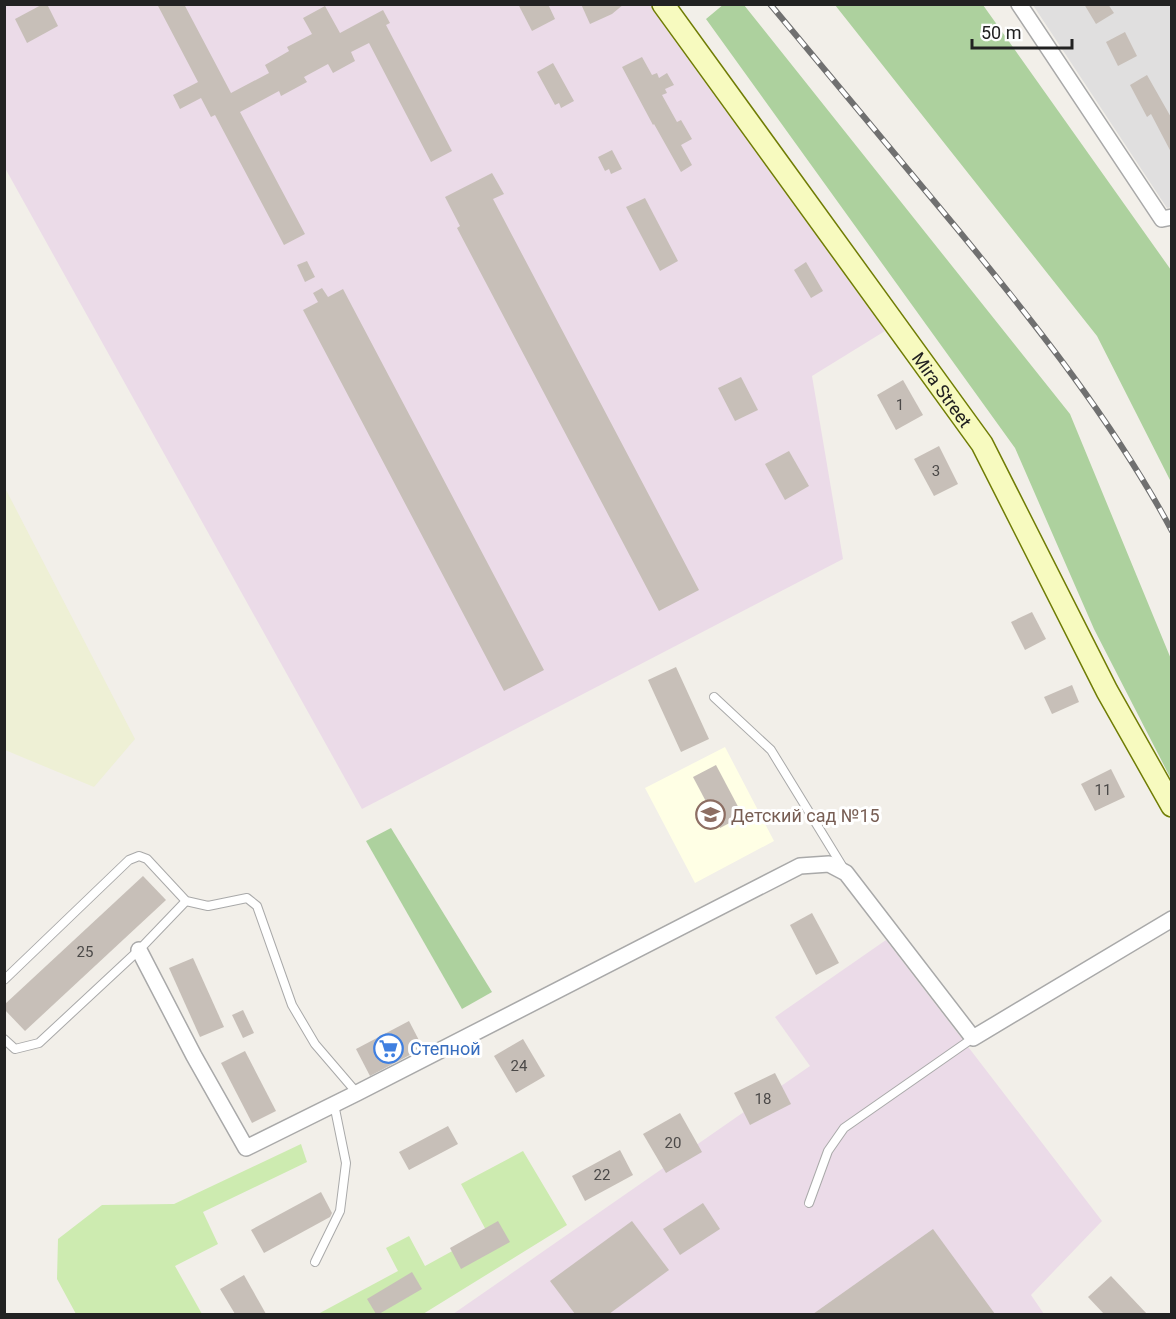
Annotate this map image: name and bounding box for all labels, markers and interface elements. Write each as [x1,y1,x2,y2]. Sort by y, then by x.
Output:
scale bar [972,12,1072,50]
text: 50 m [981,22,1021,43]
street label: Mira Street [908,348,977,431]
house number: 1 [896,396,904,414]
house number: 3 [932,462,940,480]
house number: 11 [1095,781,1111,799]
school or university icon: Детский сад №15 [694,799,726,831]
place label: Детский сад №15 [731,805,880,826]
house number: 25 [77,943,93,961]
supermarket icon: Степной [373,1032,405,1064]
place label: Степной [410,1038,481,1059]
house number: 24 [511,1057,528,1075]
house number: 18 [755,1090,771,1108]
house number: 20 [665,1134,681,1152]
house number: 22 [594,1166,610,1184]

